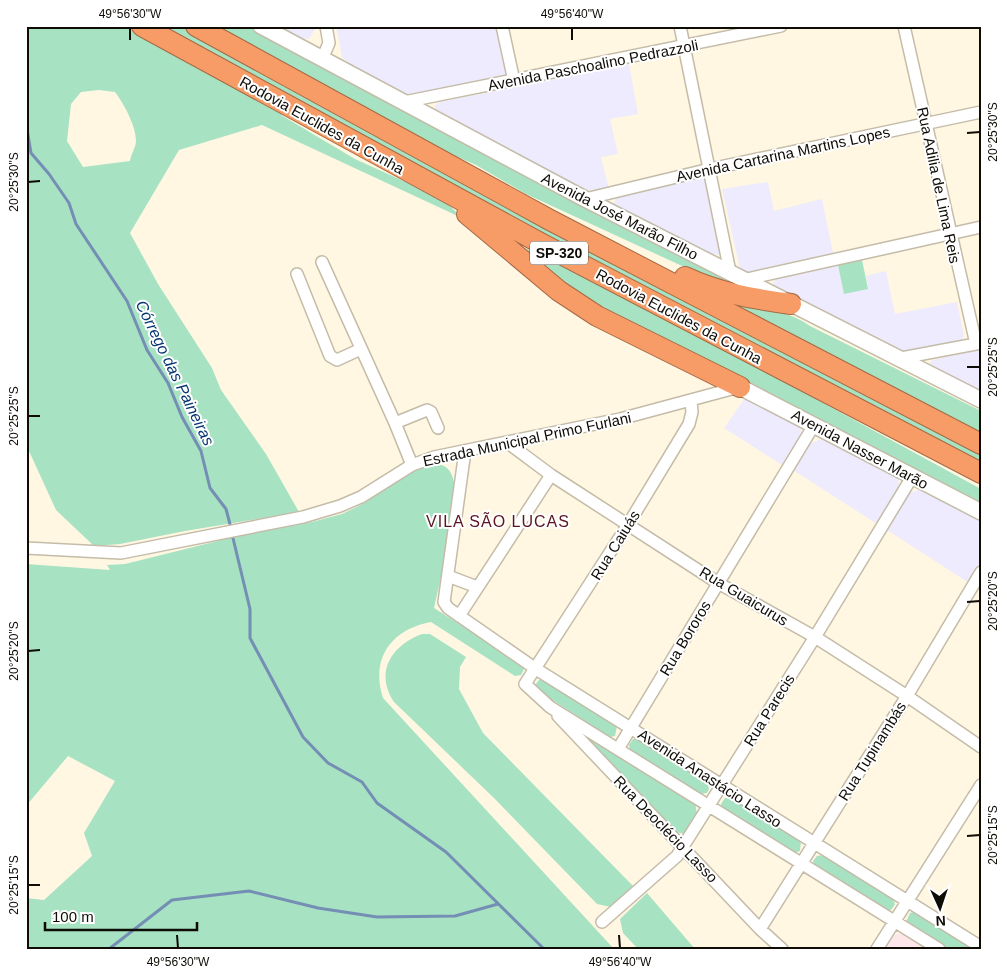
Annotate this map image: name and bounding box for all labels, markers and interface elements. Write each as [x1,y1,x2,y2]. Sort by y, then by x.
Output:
text: 49°56'30"W [99,7,162,21]
text: 49°56'40"W [541,7,604,21]
street label: Avenida Paschoalino Pedrazzoli [486,36,700,94]
street label: Rodovia Euclides da Cunha [237,73,408,178]
text: 20°25'30"S [986,102,1000,162]
street label: Rua Adilia de Lima Reis [914,105,964,265]
street label: Avenida Cartarina Martins Lopes [675,123,891,185]
text: 20°25'30"S [7,152,21,212]
street label: Avenida José Marão Filho [539,169,701,263]
road number: SP-320 [530,242,588,264]
street label: Rodovia Euclides da Cunha [593,265,765,367]
water label: Córrego das Paineiras [132,298,218,448]
text: 20°25'25"S [986,337,1000,397]
text: 20°25'25"S [7,386,21,446]
street label: Avenida Nasser Marão [789,406,931,492]
street label: Estrada Municipal Primo Furlani [421,409,633,469]
street label: Rua Caiuás [587,507,643,583]
district label: VILA SÃO LUCAS [426,511,570,530]
street label: Rua Guaicurus [697,563,791,629]
text: 20°25'20"S [986,571,1000,631]
street label: Rua Bororos [656,598,714,678]
text: 20°25'20"S [7,621,21,681]
street label: Rua Parecis [740,671,798,749]
street label: Rua Tupinambás [835,698,909,804]
street label: Avenida Anastácio Lasso [635,725,785,831]
street label: Rua Deoclécio Lasso [611,772,721,886]
text: 20°25'15"S [986,805,1000,865]
text: 20°25'15"S [7,855,21,915]
north arrow [914,882,964,932]
scale bar [45,900,198,932]
text: 100 m [52,908,94,925]
text: N [935,913,946,929]
text: 49°56'30"W [147,955,210,969]
text: 49°56'40"W [589,955,652,969]

